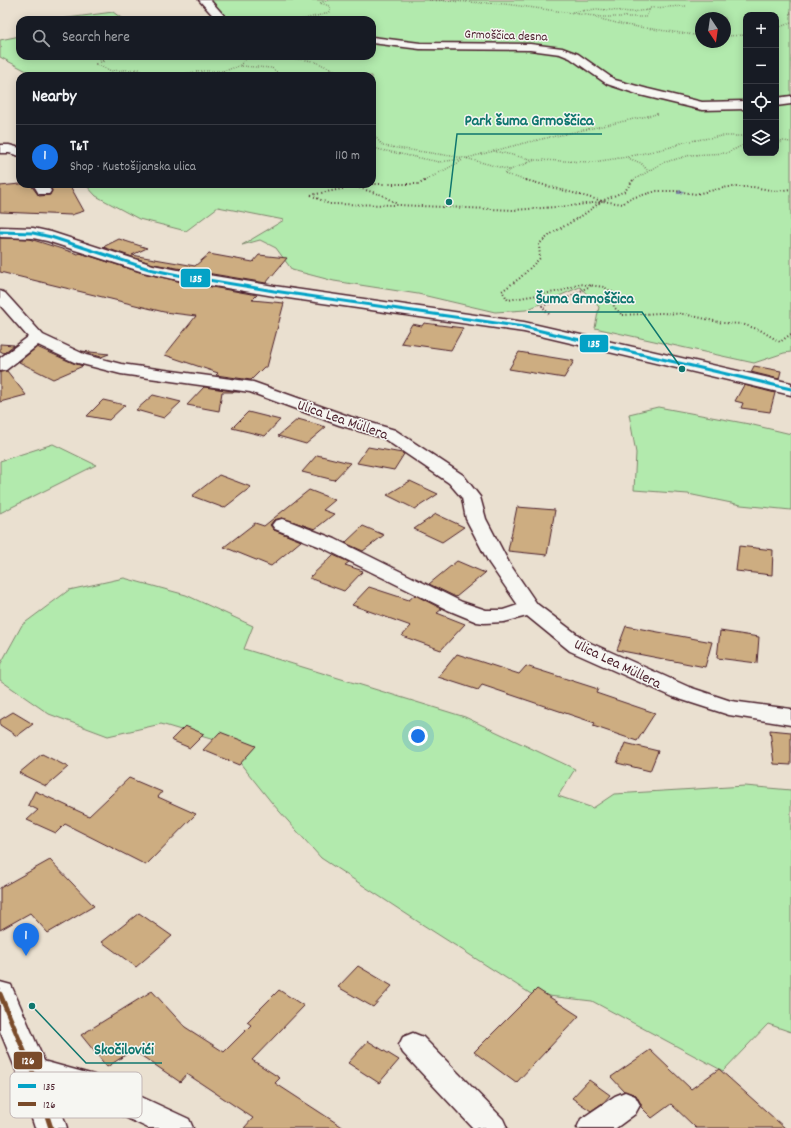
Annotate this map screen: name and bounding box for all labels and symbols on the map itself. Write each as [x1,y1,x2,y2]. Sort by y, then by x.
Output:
north arrow [695,12,731,48]
street label: Grmoščica desna [464,26,549,47]
callout: Park šuma Grmoščica [457,106,602,134]
text: Park šuma Grmoščica [464,110,595,133]
line badge: 135 [180,268,211,288]
text: 135 [190,272,202,288]
callout: Šuma Grmoščica [528,284,642,312]
text: Šuma Grmoščica [536,288,635,311]
line badge: 135 [579,334,609,353]
text: 135 [588,337,600,353]
street label: Ulica Lea Müllera [294,395,392,447]
street label: Ulica Lea Müllera [570,634,665,696]
your location [408,726,428,746]
pin: 1 [13,923,39,956]
callout: Skočilovići [86,1035,162,1063]
text: Skočilovići [94,1039,154,1062]
line badge: 126 [13,1051,43,1070]
text: 126 [22,1054,35,1070]
legend [10,1072,142,1118]
text: 135 [43,1080,55,1096]
text: 126 [43,1098,56,1114]

